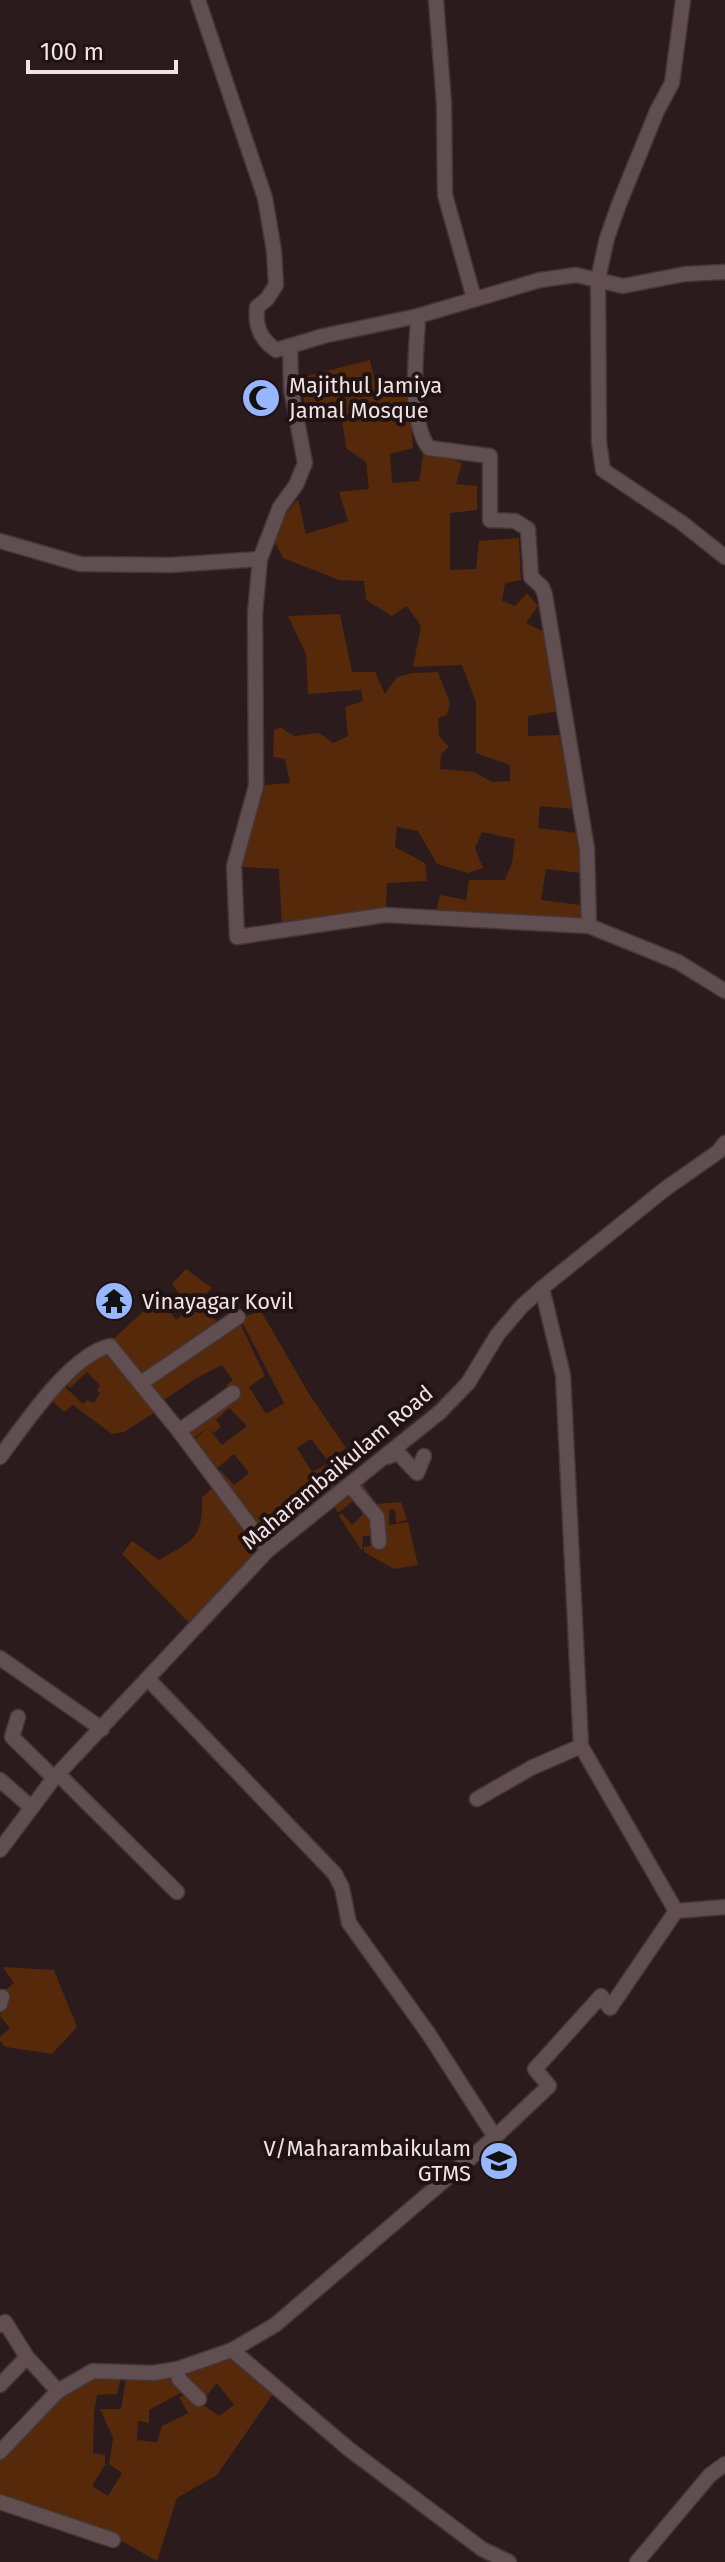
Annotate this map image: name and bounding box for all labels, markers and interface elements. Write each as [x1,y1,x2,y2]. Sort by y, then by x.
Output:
scale bar [28,24,176,74]
text: 100 m [40,38,104,66]
place label: Majithul Jamiya Jamal Mosque [289,372,442,424]
mosque icon: Majithul Jamiya Jamal Mosque [240,377,282,419]
temple icon: Vinayagar Kovil [93,1280,135,1322]
place label: Vinayagar Kovil [142,1288,293,1315]
street label: Maharambaikulam Road [236,1380,438,1555]
place label: V/Maharambaikulam GTMS [263,2135,471,2187]
school or university icon: V/Maharambaikulam GTMS [478,2140,520,2182]

